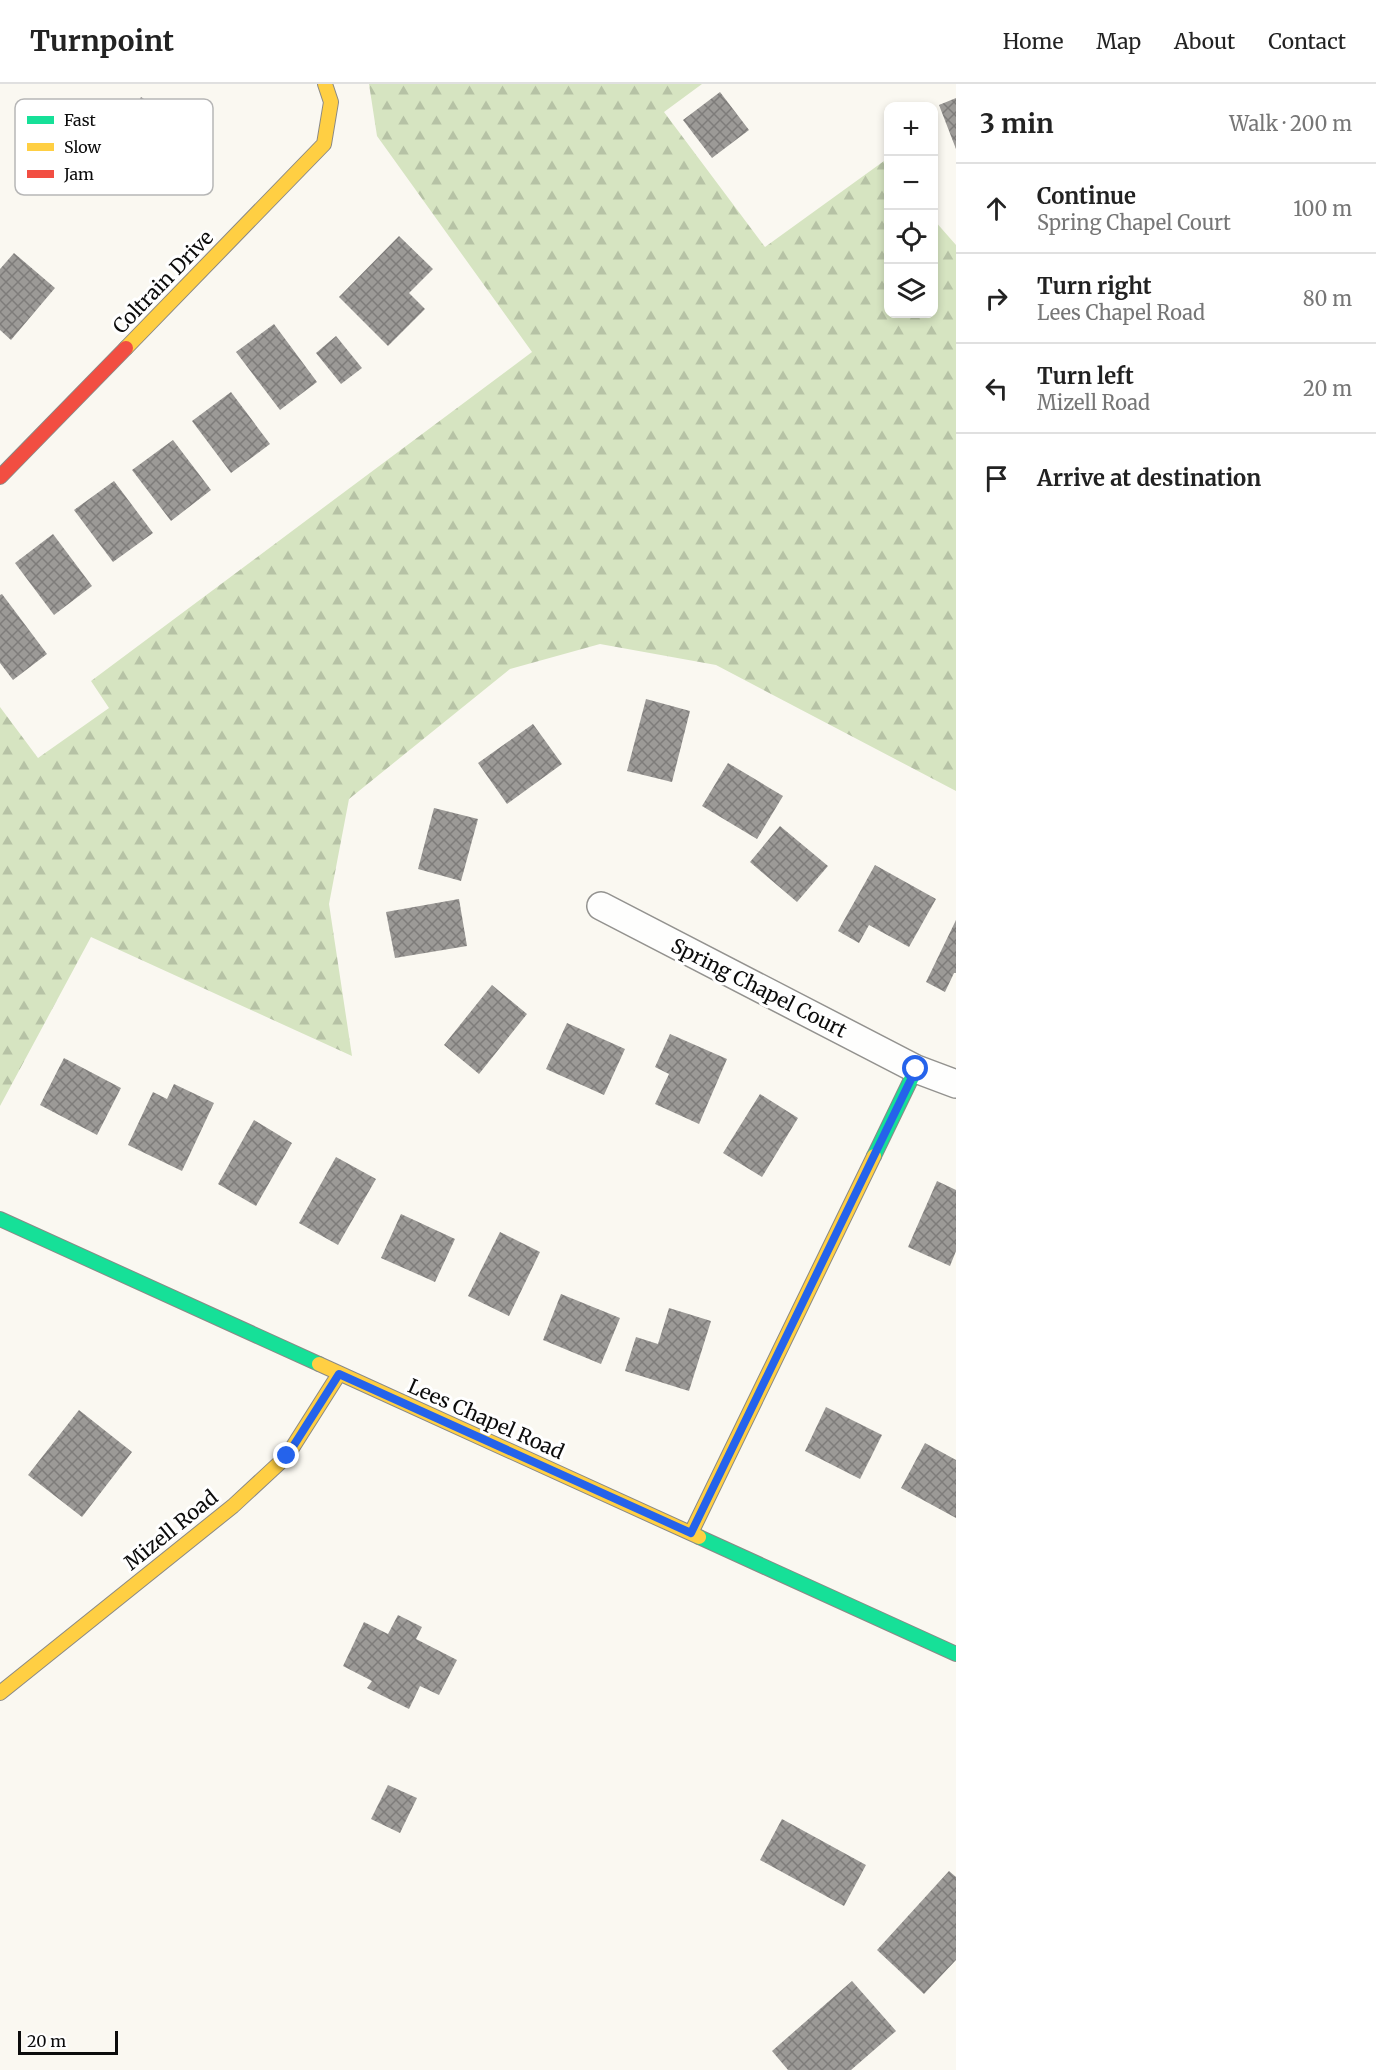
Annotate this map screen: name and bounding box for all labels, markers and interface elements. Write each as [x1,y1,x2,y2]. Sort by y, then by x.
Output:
text: Turnpoint [30,23,174,59]
text: Home [1003,28,1063,55]
text: Map [1096,28,1141,55]
text: About [1174,28,1235,55]
text: Contact [1268,28,1346,55]
legend [15,99,213,195]
map controls [884,102,938,318]
button: + [884,102,938,156]
text: 3 min [980,107,1054,140]
text: Fast [64,110,97,130]
text: Walk · 200 m [1229,111,1352,136]
text: Slow [64,137,102,157]
button: − [884,156,938,210]
text: Jam [63,164,94,184]
text: Continue [1037,182,1136,210]
icon: ahead [980,192,1013,225]
text: 100 m [1293,196,1352,221]
button: locate [884,210,938,264]
text: Spring Chapel Court [1037,210,1231,235]
street label: Coltrain Drive [107,225,218,339]
button: layers [884,264,938,318]
text: Turn right [1037,272,1151,300]
icon: right [980,282,1013,315]
text: 80 m [1303,286,1352,311]
text: Lees Chapel Road [1037,300,1205,325]
text: Turn left [1037,362,1134,390]
icon: left [980,372,1013,405]
text: 20 m [1303,376,1352,401]
text: Mizell Road [1037,390,1150,415]
icon: arrive [980,462,1013,495]
text: Arrive at destination [1037,464,1261,492]
street label: Spring Chapel Court [667,932,851,1043]
route start [902,1055,928,1081]
street label: Lees Chapel Road [404,1373,568,1464]
route end [273,1442,299,1468]
street label: Mizell Road [119,1484,223,1575]
scale bar [18,2028,118,2056]
text: 20 m [27,2031,66,2051]

